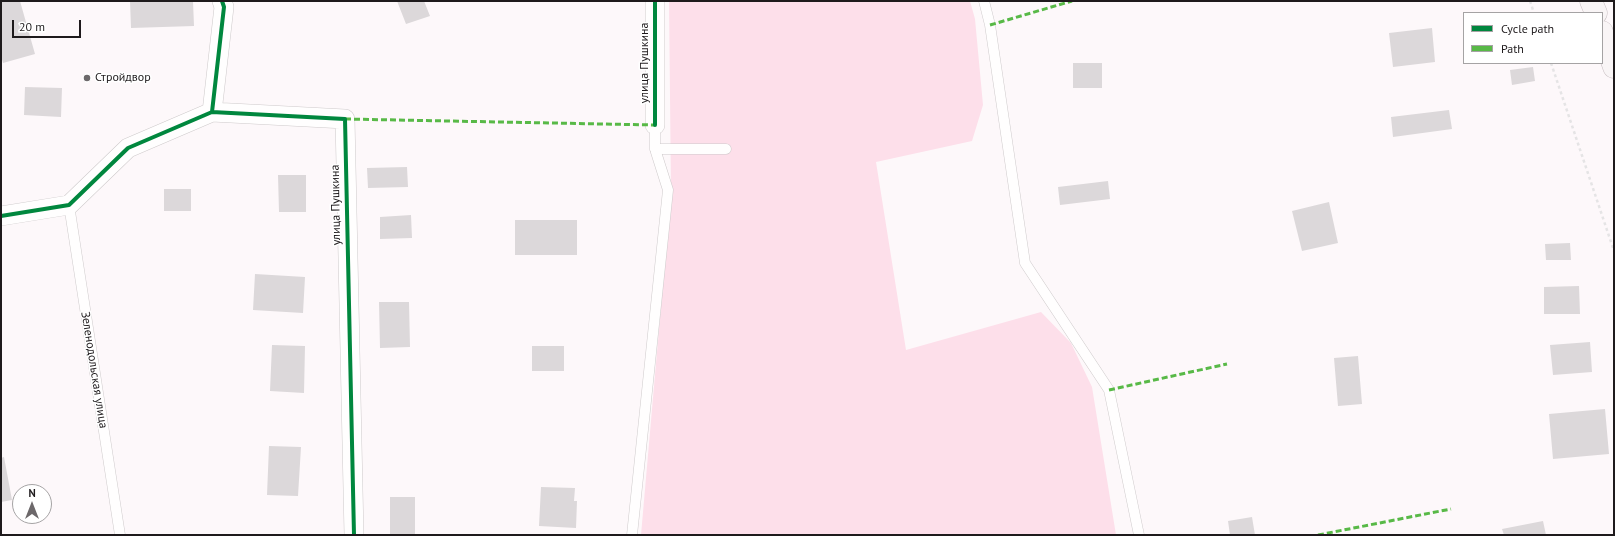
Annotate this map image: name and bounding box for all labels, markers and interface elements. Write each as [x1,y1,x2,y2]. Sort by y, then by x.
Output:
scale bar [14,12,83,38]
legend [1463,12,1603,64]
text: 20 m [19,19,45,34]
text: Cycle path [1501,21,1554,36]
street label: улица Пушкина [638,23,652,103]
text: Path [1501,41,1524,56]
place label: Стройдвор [95,71,151,85]
marker: Стройдвор [82,73,92,83]
street label: улица Пушкина [328,164,344,246]
street label: Зеленодольская улица [78,311,110,429]
north arrow [12,484,52,524]
text: N [28,486,36,500]

